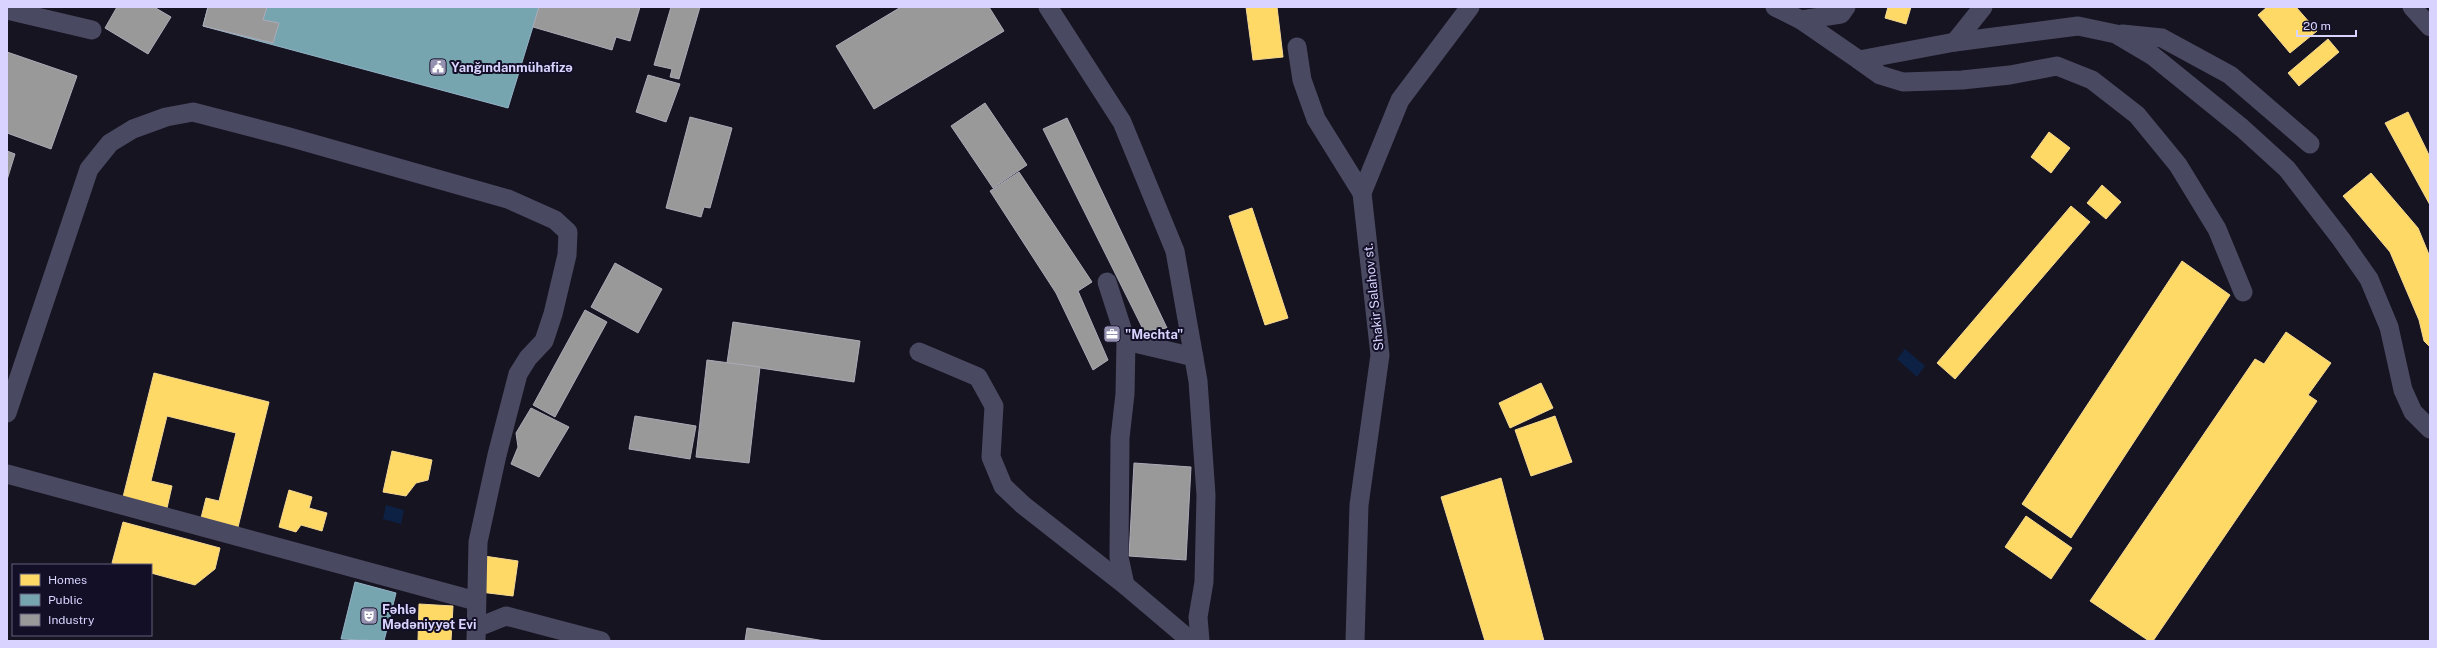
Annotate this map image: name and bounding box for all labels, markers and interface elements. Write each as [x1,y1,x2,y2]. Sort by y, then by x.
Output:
scale bar [2297,12,2356,38]
text: 20 m [2303,19,2331,33]
public building icon: Yanğındanmühafizə [428,57,448,77]
place label: Yanğındanmühafizə [451,60,573,75]
street label: Shakir Salahov st. [1360,242,1387,351]
office icon: "Mechta" [1102,324,1122,344]
place label: "Mechta" [1125,327,1183,342]
legend [12,564,152,636]
text: Homes [48,573,87,587]
text: Public [48,593,83,607]
place label: Fəhlə Mədəniyyət Evi [382,602,476,632]
theatre icon: Fəhlə Mədəniyyət Evi [359,606,379,626]
text: Industry [48,613,95,627]

